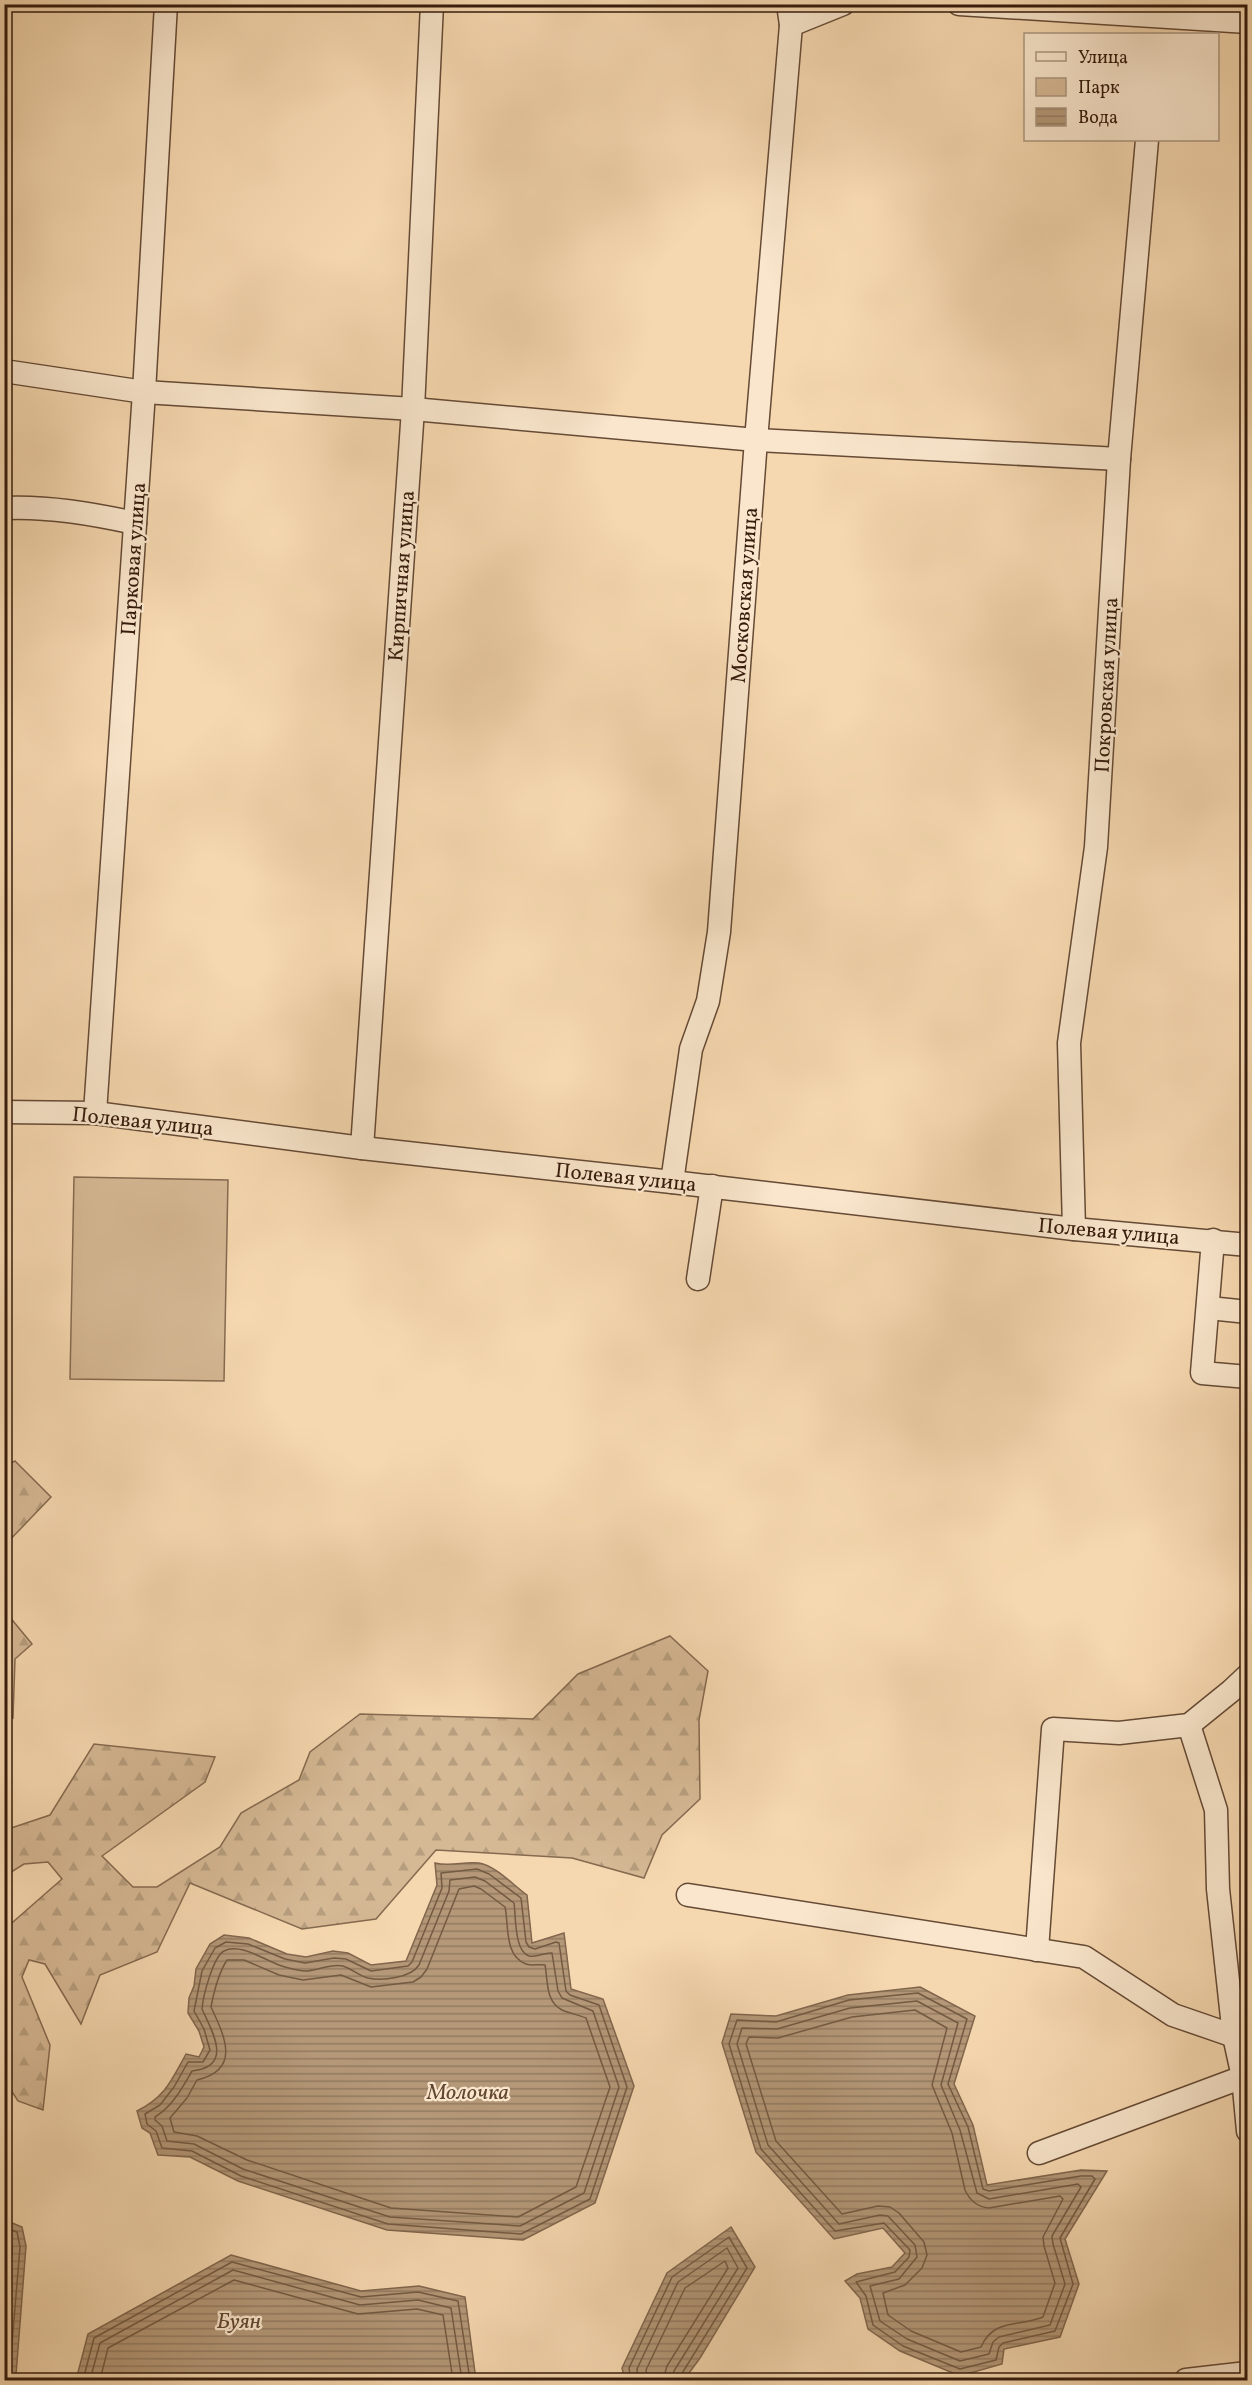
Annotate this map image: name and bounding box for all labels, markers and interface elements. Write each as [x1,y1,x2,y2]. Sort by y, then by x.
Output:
legend [1024,33,1219,141]
text: Улица [1078,46,1128,71]
text: Парк [1078,76,1120,101]
text: Вода [1078,106,1118,131]
street label: Парковая улица [115,481,154,637]
street label: Кирпичная улица [382,490,423,663]
street label: Московская улица [725,506,766,684]
street label: Покровская улица [1088,597,1127,774]
street label: Полевая улица [71,1101,215,1144]
street label: Полевая улица [554,1157,698,1200]
street label: Полевая улица [1037,1212,1181,1253]
water label: Молочка [426,2078,509,2109]
water label: Буян [217,2307,261,2338]

